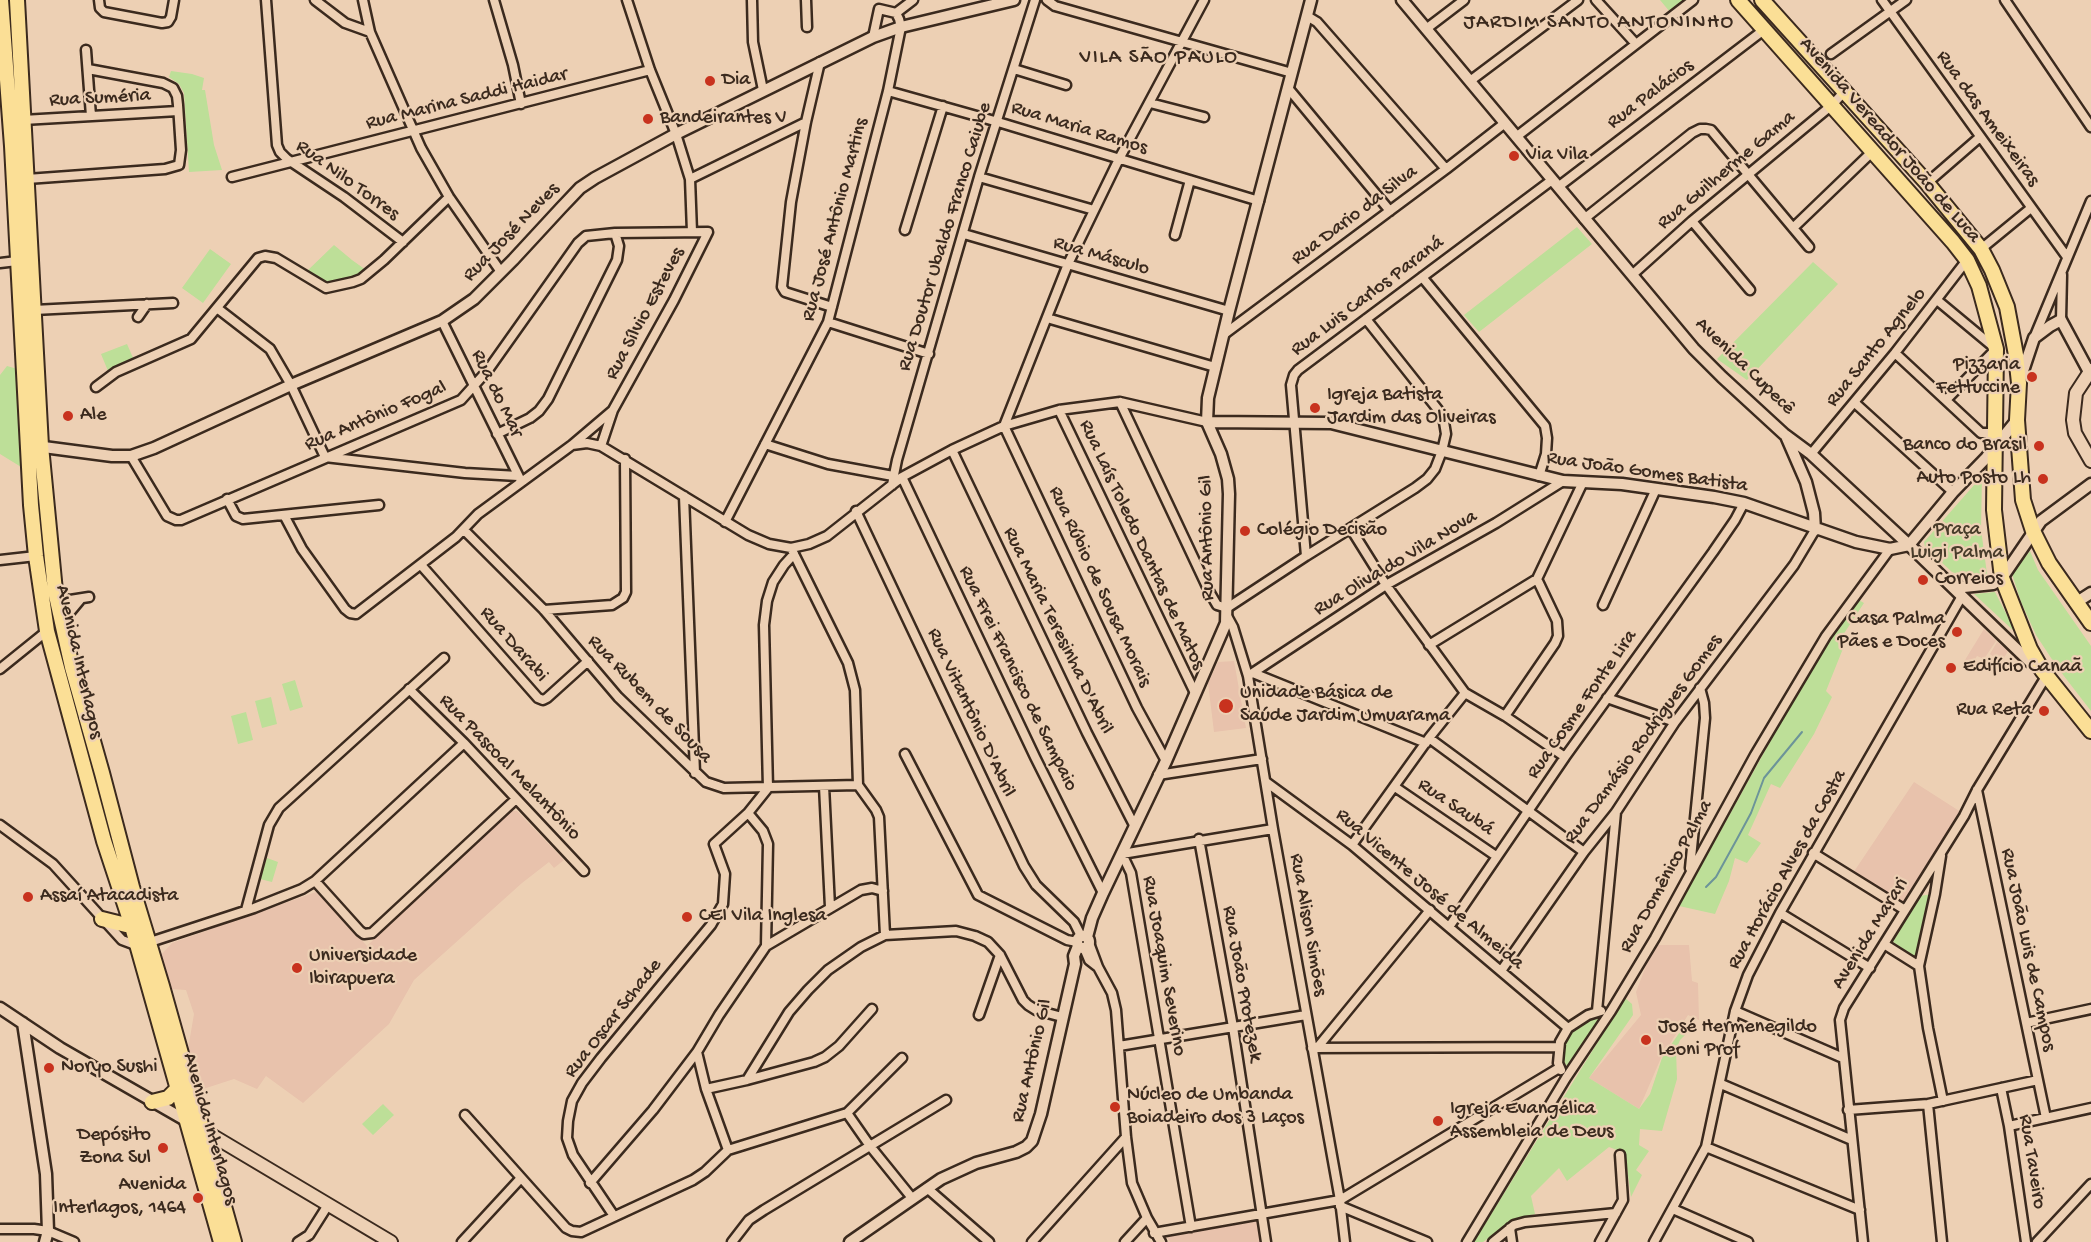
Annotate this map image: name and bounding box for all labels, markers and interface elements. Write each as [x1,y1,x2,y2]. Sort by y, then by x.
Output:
district label: JARDIM SANTO ANTONINHO [1463,11,1735,37]
street label: Avenida Vereador João de Luca [1793,33,1985,249]
district label: VILA SÃO PAULO [1080,46,1238,72]
street label: Rua das Ameixeiras [1930,46,2044,192]
street label: Rua Palácios [1603,55,1699,135]
street label: Rua Marina Saddi Haidar [364,63,570,137]
place label: Dia [722,69,750,93]
marker: Dia [703,74,717,88]
street label: Rua Suméria [49,84,151,114]
street label: Rua Maria Ramos [1008,97,1150,161]
street label: Rua Doutor Ubaldo Franco Caiube [894,100,998,374]
street label: Rua Guilherme Gama [1653,106,1801,236]
place label: Bandeirantes V [660,107,787,131]
marker: Bandeirantes V [641,112,655,126]
street label: Rua José Antônio Martins [797,116,875,324]
street label: Rua Nilo Torres [290,135,404,227]
place label: Via Vila [1526,144,1588,168]
marker: Via Vila [1507,149,1521,163]
street label: Rua Dario da Silva [1287,161,1423,271]
street label: Rua José Neves [459,178,565,288]
street label: Rua Másculo [1050,232,1152,282]
street label: Rua Luis Carlos Paraná [1287,232,1449,362]
street label: Rua Sílvio Esteves [601,244,691,384]
street label: Rua Santo Agnelo [1822,283,1932,413]
street label: Avenida Cupecê [1689,313,1799,421]
street label: Rua do Mar [464,346,528,442]
place label: Pizzaria Fettuccine [1936,354,2020,401]
marker: Pizzaria Fettuccine [2025,370,2039,384]
street label: Rua Antônio Fogal [301,376,451,458]
place label: Igreja Batista Jardim das Oliveiras [1327,384,1495,431]
marker: Igreja Batista Jardim das Oliveiras [1308,401,1322,415]
place label: Ale [80,404,107,428]
marker: Ale [61,409,75,423]
street label: Rua Laís Toledo Dantas de Matos [1072,416,1210,674]
place label: Banco do Brasil [1903,434,2027,458]
marker: Banco do Brasil [2032,439,2046,453]
street label: Rua João Gomes Batista [1545,447,1749,499]
place label: Auto Posto Lh [1916,467,2031,491]
marker: Auto Posto Lh [2036,472,2050,486]
street label: Rua Antônio Gil [1195,475,1221,601]
street label: Rua Rúbio de Sousa Morais [1042,483,1156,691]
street label: Rua Olivaldo Vila Nova [1310,506,1482,622]
place label: Colégio Decisão [1257,519,1387,543]
park label: Praça Luigi Palma [1910,519,2004,566]
street label: Rua Maria Teresinha D'Abril [996,524,1118,738]
marker: Colégio Decisão [1238,524,1252,538]
street label: Rua Frei Francisco de Sampaio [952,562,1082,796]
place label: Correios [1935,568,2003,592]
marker: Correios [1916,573,1930,587]
street label: Avenida Interlagos [49,583,107,741]
street label: Rua Darabi [473,602,553,688]
place label: Casa Palma Pães e Doces [1837,608,1945,655]
street label: Rua Vitantônio D'Abril [920,625,1020,801]
marker: Casa Palma Pães e Doces [1950,625,1964,639]
street label: Rua Cosme Fonte Lira [1522,626,1644,784]
street label: Rua Damásio Rodrigues Gomes [1560,630,1728,850]
street label: Rua Rubem de Sousa [581,631,717,769]
place label: Edifício Canaã [1963,656,2082,680]
marker: Edifício Canaã [1944,661,1958,675]
place label: Unidade Básica de Saúde Jardim Umuarama [1240,682,1450,729]
street label: Rua Pascoal Melantônio [433,690,585,846]
marker: Unidade Básica de Saúde Jardim Umuarama [1217,697,1235,715]
place label: Rua Reta [1956,699,2032,723]
marker: Rua Reta [2037,704,2051,718]
street label: Rua Horácio Alves da Costa [1723,766,1853,974]
street label: Rua Saubá [1412,774,1498,842]
street label: Rua Domênico Palma [1615,796,1719,958]
street label: Rua Vicente José de Almeida [1330,804,1528,976]
street label: Rua João Luis de Campos [1994,846,2060,1054]
street label: Rua Alison Simões [1283,852,1331,998]
street label: Rua Joaquim Severino [1135,874,1191,1058]
street label: Avenida Marari [1827,874,1915,994]
place label: Assaí Atacadista [40,885,178,909]
marker: Assaí Atacadista [21,890,35,904]
street label: Rua João Protezek [1215,904,1267,1064]
place label: CEI Vila Inglesa [699,905,826,929]
marker: CEI Vila Inglesa [680,910,694,924]
place label: Universidade Ibirapuera [309,945,417,992]
street label: Rua Oscar Schade [560,955,668,1083]
marker: Universidade Ibirapuera [290,961,304,975]
street label: Rua Antônio Gil [1007,997,1059,1125]
place label: José Hermenegildo Leoni Prof [1658,1016,1817,1063]
marker: José Hermenegildo Leoni Prof [1639,1033,1653,1047]
street label: Avenida Interlagos [176,1050,242,1208]
place label: Noryo Sushi [61,1056,158,1080]
marker: Noryo Sushi [42,1061,56,1075]
place label: Núcleo de Umbanda Boiadeiro dos 3 Laços [1127,1084,1304,1131]
place label: Igreja Evangélica Assembleia de Deus [1450,1098,1613,1145]
marker: Núcleo de Umbanda Boiadeiro dos 3 Laços [1108,1100,1122,1114]
street label: Rua Taveiro [2012,1113,2050,1211]
marker: Igreja Evangélica Assembleia de Deus [1431,1114,1445,1128]
place label: Depósito Zona Sul [77,1124,151,1171]
marker: Depósito Zona Sul [156,1141,170,1155]
place label: Avenida Interlagos, 1464 [53,1174,186,1221]
marker: Avenida Interlagos, 1464 [191,1191,205,1205]

